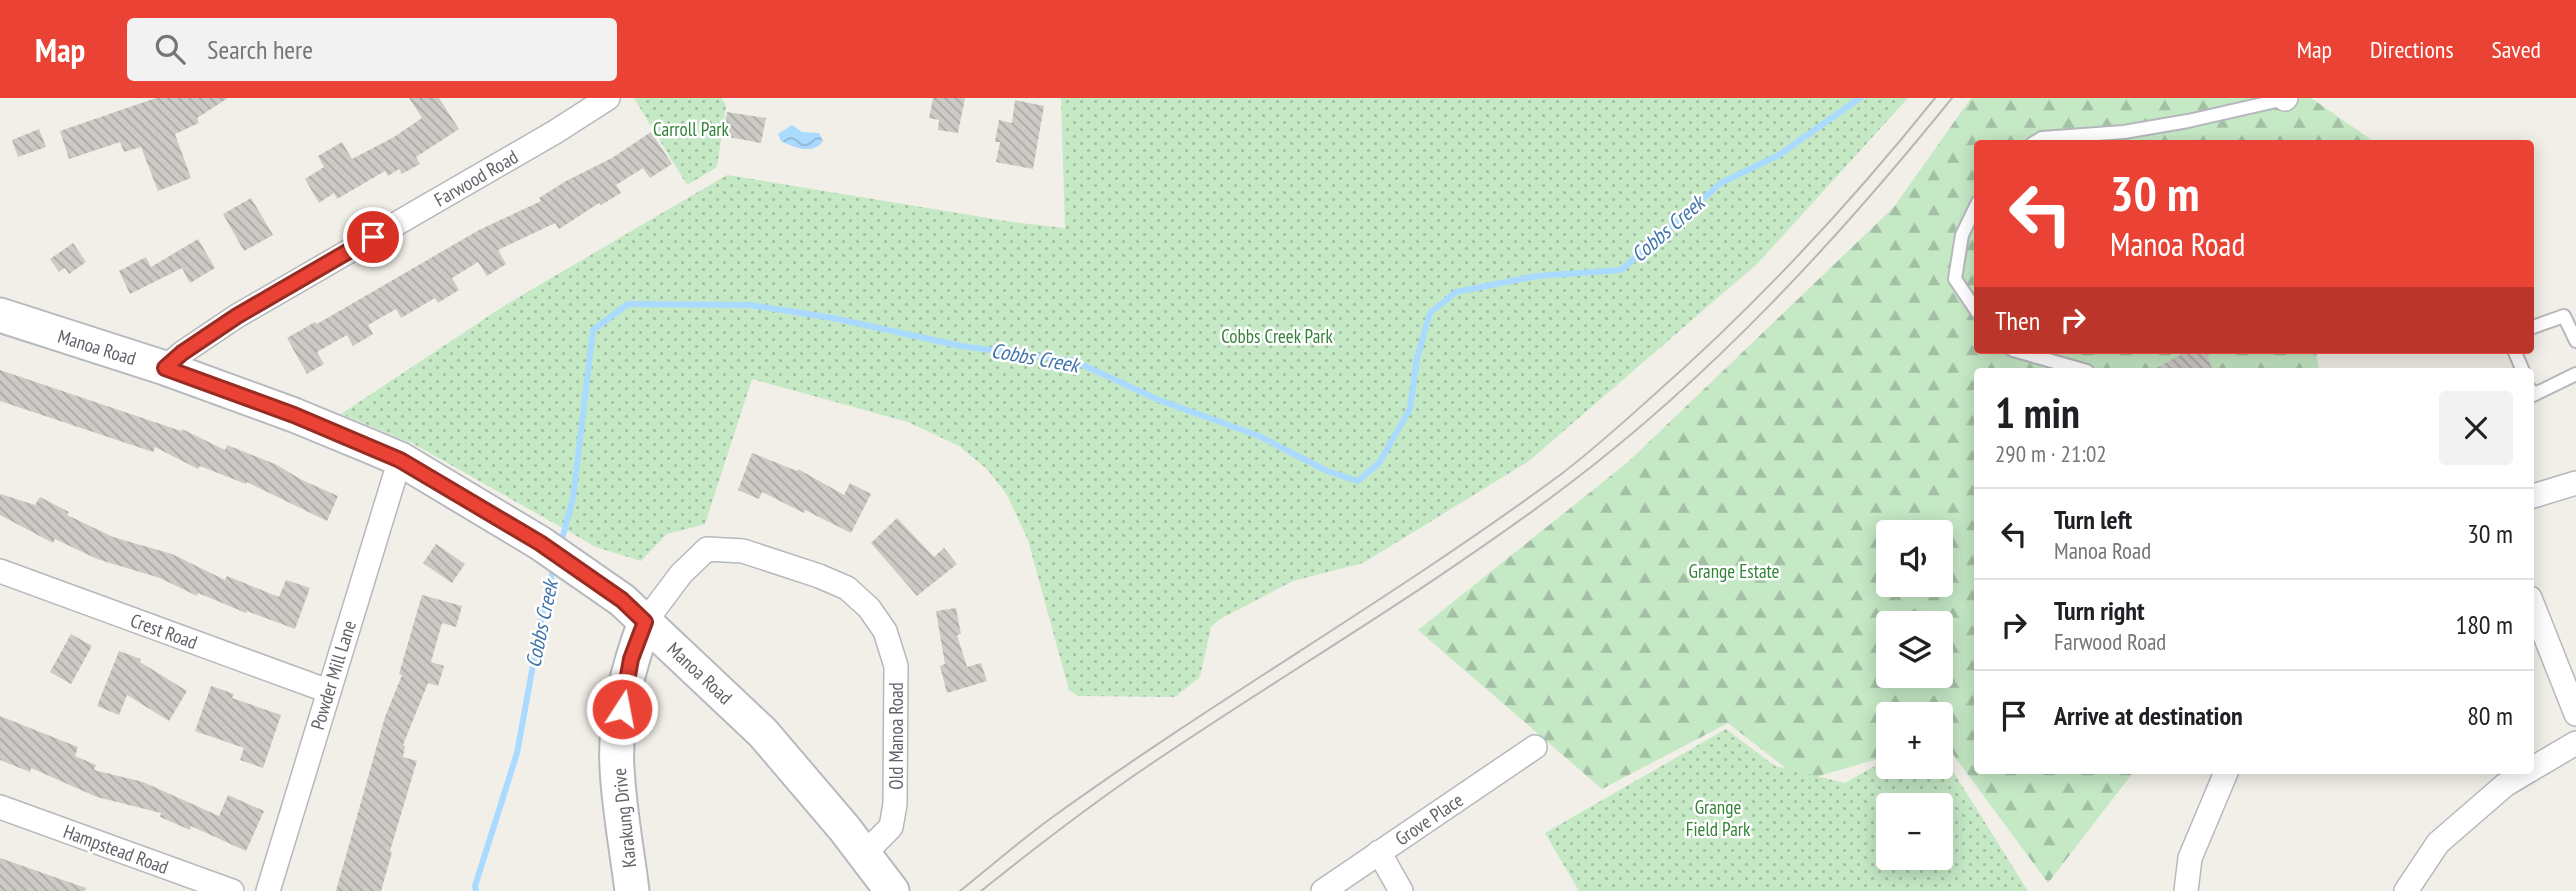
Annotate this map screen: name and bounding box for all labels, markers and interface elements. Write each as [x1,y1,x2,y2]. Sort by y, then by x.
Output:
search box [127,18,617,81]
text: Map [35,28,85,71]
icon: search [151,30,189,68]
text: Search here [207,33,313,66]
text: Map [2297,34,2332,65]
text: Directions [2370,34,2454,65]
text: Saved [2492,34,2541,65]
park label: Carroll Park [653,117,730,141]
street label: Farwood Road [430,144,522,212]
text: 30 m [2110,161,2199,225]
icon: left [1995,168,2086,259]
water label: Cobbs Creek [1625,188,1712,268]
pin [343,207,403,267]
icon: arrive [354,218,392,256]
text: Manoa Road [2110,223,2245,265]
icon: right [2054,301,2092,339]
text: Then [1995,304,2040,337]
street label: Manoa Road [55,324,139,370]
park label: Cobbs Creek Park [1221,324,1333,348]
water label: Cobbs Creek [989,337,1084,379]
text: 1 min [1995,385,2080,440]
button: close [2439,391,2513,465]
text: 290 m · 21:02 [1995,439,2107,468]
text: Turn left [2054,503,2132,536]
icon: left [1995,515,2033,553]
text: 30 m [2467,517,2513,550]
map controls [1876,520,1953,870]
button: sound [1876,520,1953,597]
text: Manoa Road [2054,536,2151,565]
park label: Grange Estate [1689,559,1780,583]
water label: Cobbs Creek [519,575,564,670]
text: Turn right [2054,594,2145,627]
icon: right [1995,606,2033,644]
street label: Crest Road [127,608,201,654]
text: 180 m [2455,608,2513,641]
button: layers [1876,611,1953,688]
street label: Powder Mill Lane [305,617,361,733]
text: Farwood Road [2054,627,2166,656]
street label: Manoa Road [662,637,738,709]
position arrow [585,672,659,746]
street label: Old Manoa Road [884,682,908,790]
icon: arrive [1995,697,2033,735]
text: Arrive at destination [2054,699,2243,732]
text: 80 m [2467,699,2513,732]
button: + [1876,702,1953,779]
street label: Karakung Drive [607,767,641,869]
street label: Grove Place [1390,788,1468,850]
button: − [1876,793,1953,870]
park label: Grange Field Park [1686,795,1751,841]
street label: Hampstead Road [60,819,172,879]

